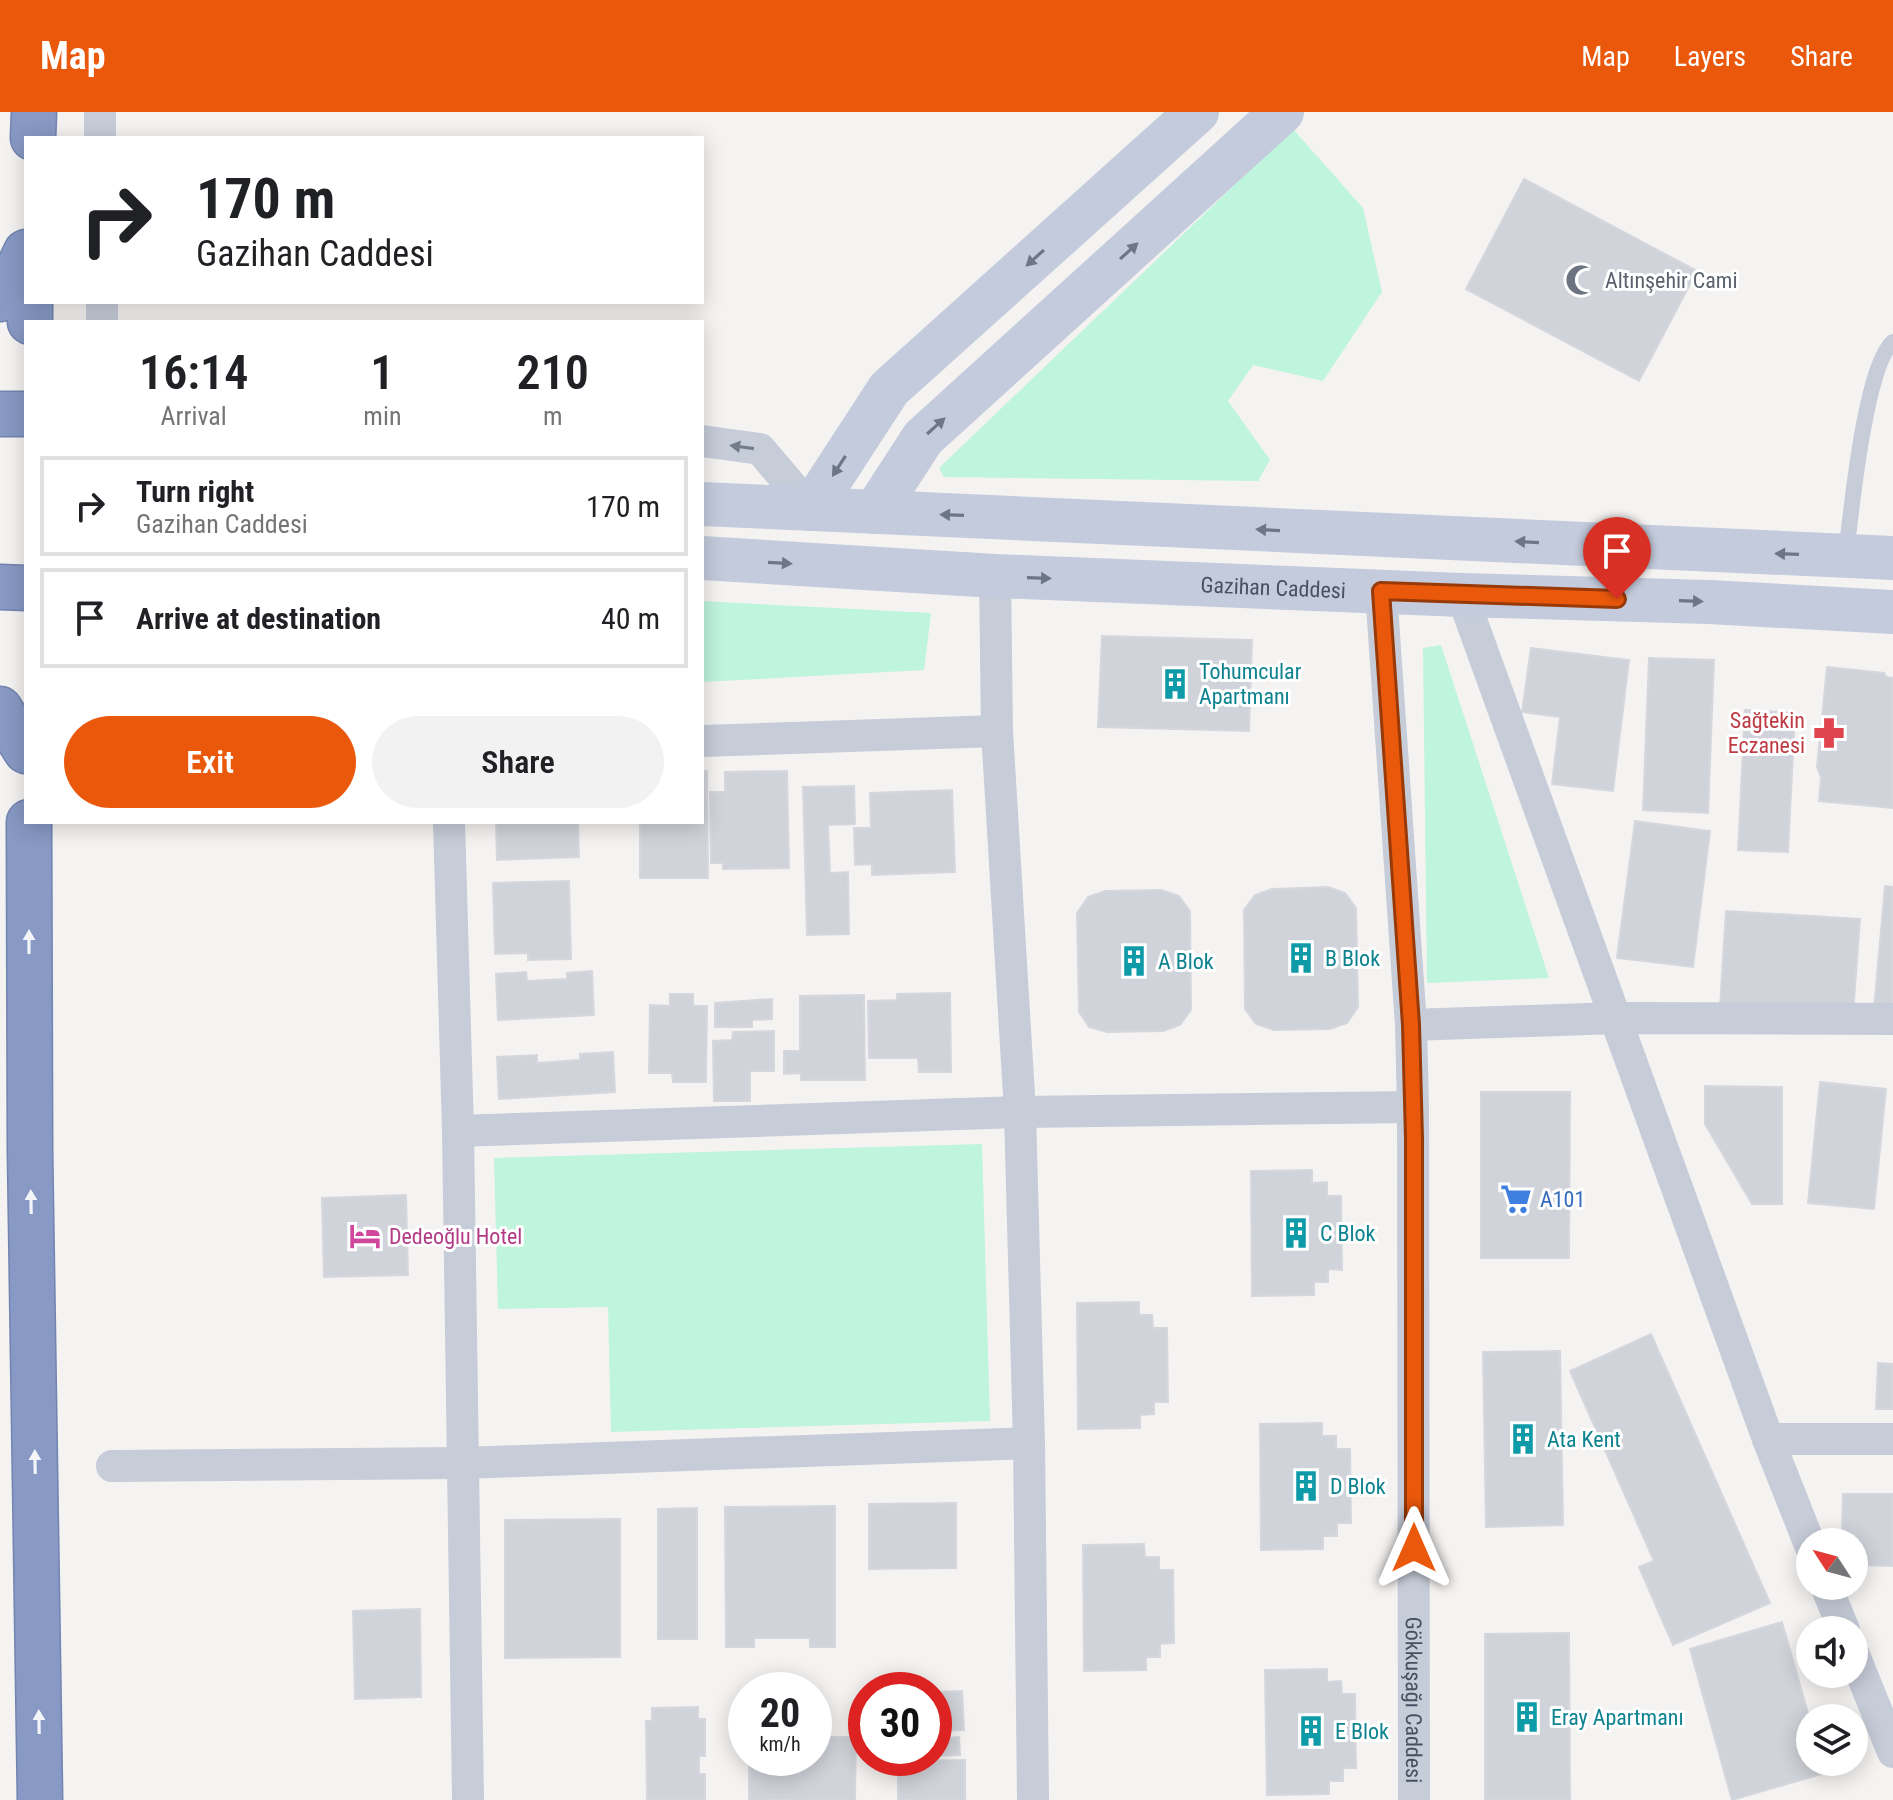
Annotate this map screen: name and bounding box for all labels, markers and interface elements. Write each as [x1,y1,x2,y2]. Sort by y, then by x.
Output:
text: Map [40,34,106,78]
text: Map [1581,40,1630,73]
text: Layers [1674,40,1746,73]
text: Share [1790,40,1853,73]
text: 170 m [196,166,335,232]
icon: right [64,168,168,272]
text: Gazihan Caddesi [196,233,434,275]
one-way arrow [1119,242,1138,260]
one-way arrow [1026,248,1045,266]
mosque icon: Altınşehir Cami [1564,263,1598,297]
place label: Altınşehir Cami [1605,268,1737,293]
text: 16:14 [139,344,248,401]
text: 1 [370,344,394,401]
text: 210 [517,344,589,401]
text: Arrival [161,401,227,431]
text: min [363,401,401,431]
text: m [543,401,563,431]
one-way arrow [927,417,946,435]
one-way arrow [729,440,754,453]
one-way arrow [832,455,847,476]
text: Turn right [136,474,254,509]
icon: right [68,484,112,528]
text: 170 m [586,489,660,524]
one-way arrow [939,508,964,521]
text: Gazihan Caddesi [136,509,308,539]
pin [1583,517,1651,599]
one-way arrow [1255,523,1280,536]
icon: arrive [1595,529,1639,573]
one-way arrow [1514,535,1539,548]
one-way arrow [1774,547,1799,560]
one-way arrow [768,557,793,570]
one-way arrow [1027,571,1052,584]
street label: Gazihan Caddesi [1200,572,1346,603]
one-way arrow [1679,595,1704,608]
icon: arrive [68,596,112,640]
text: Arrive at destination [136,601,381,636]
text: 40 m [601,601,660,636]
place label: Tohumcular Apartmanı [1199,659,1302,709]
building icon: Tohumcular Apartmanı [1158,667,1192,701]
place label: Sağtekin Eczanesi [1728,708,1805,758]
button: Exit [64,716,356,808]
button: Share [372,716,664,808]
pharmacy icon: Sağtekin Eczanesi [1812,716,1846,750]
one-way arrow [23,929,35,954]
building icon: B Blok [1284,941,1318,975]
building icon: A Blok [1117,944,1151,978]
place label: B Blok [1325,946,1380,971]
place label: A Blok [1158,949,1214,974]
supermarket icon: A101 [1499,1182,1533,1216]
place label: A101 [1540,1187,1585,1212]
one-way arrow [25,1189,37,1214]
building icon: C Blok [1279,1216,1313,1250]
hotel icon: Dedeoğlu Hotel [348,1219,382,1253]
place label: C Blok [1320,1221,1376,1246]
place label: Dedeoğlu Hotel [389,1224,522,1249]
building icon: Ata Kent [1506,1422,1540,1456]
place label: Ata Kent [1547,1427,1621,1452]
one-way arrow [29,1449,41,1474]
building icon: D Blok [1289,1469,1323,1503]
place label: D Blok [1330,1474,1386,1499]
position arrow [1372,1506,1456,1590]
north arrow [1796,1528,1868,1600]
map controls [1796,1528,1868,1776]
button: sound [1796,1616,1868,1688]
street label: Gökkuşağı Caddesi [1401,1617,1426,1783]
speed limit sign: 30 [848,1672,952,1776]
text: 20 [760,1690,800,1737]
building icon: Eray Apartmanı [1510,1700,1544,1734]
button: layers [1796,1704,1868,1776]
place label: Eray Apartmanı [1551,1705,1684,1730]
one-way arrow [33,1709,45,1734]
building icon: E Blok [1294,1714,1328,1748]
place label: E Blok [1335,1719,1389,1744]
text: km/h [759,1732,801,1756]

